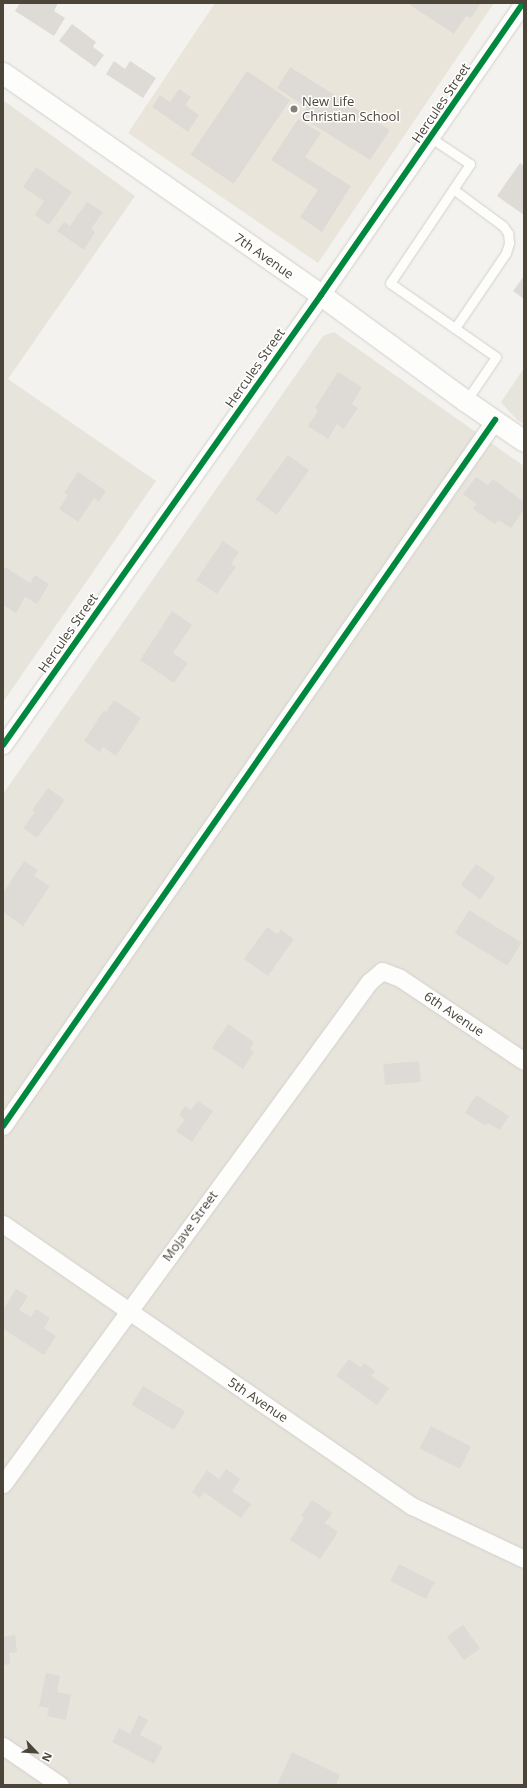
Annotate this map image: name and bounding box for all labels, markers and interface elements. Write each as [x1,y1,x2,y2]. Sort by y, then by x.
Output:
street label: Hercules Street [409,60,473,146]
place label: New Life Christian School [302,94,400,125]
marker: New Life Christian School [289,104,299,114]
street label: 7th Avenue [231,230,297,282]
street label: Hercules Street [222,325,288,411]
street label: Hercules Street [35,590,101,676]
street label: 6th Avenue [421,988,487,1040]
street label: Mojave Street [159,1188,221,1264]
street label: 5th Avenue [225,1374,291,1426]
north arrow [16,1732,56,1772]
text: N [39,1750,56,1765]

